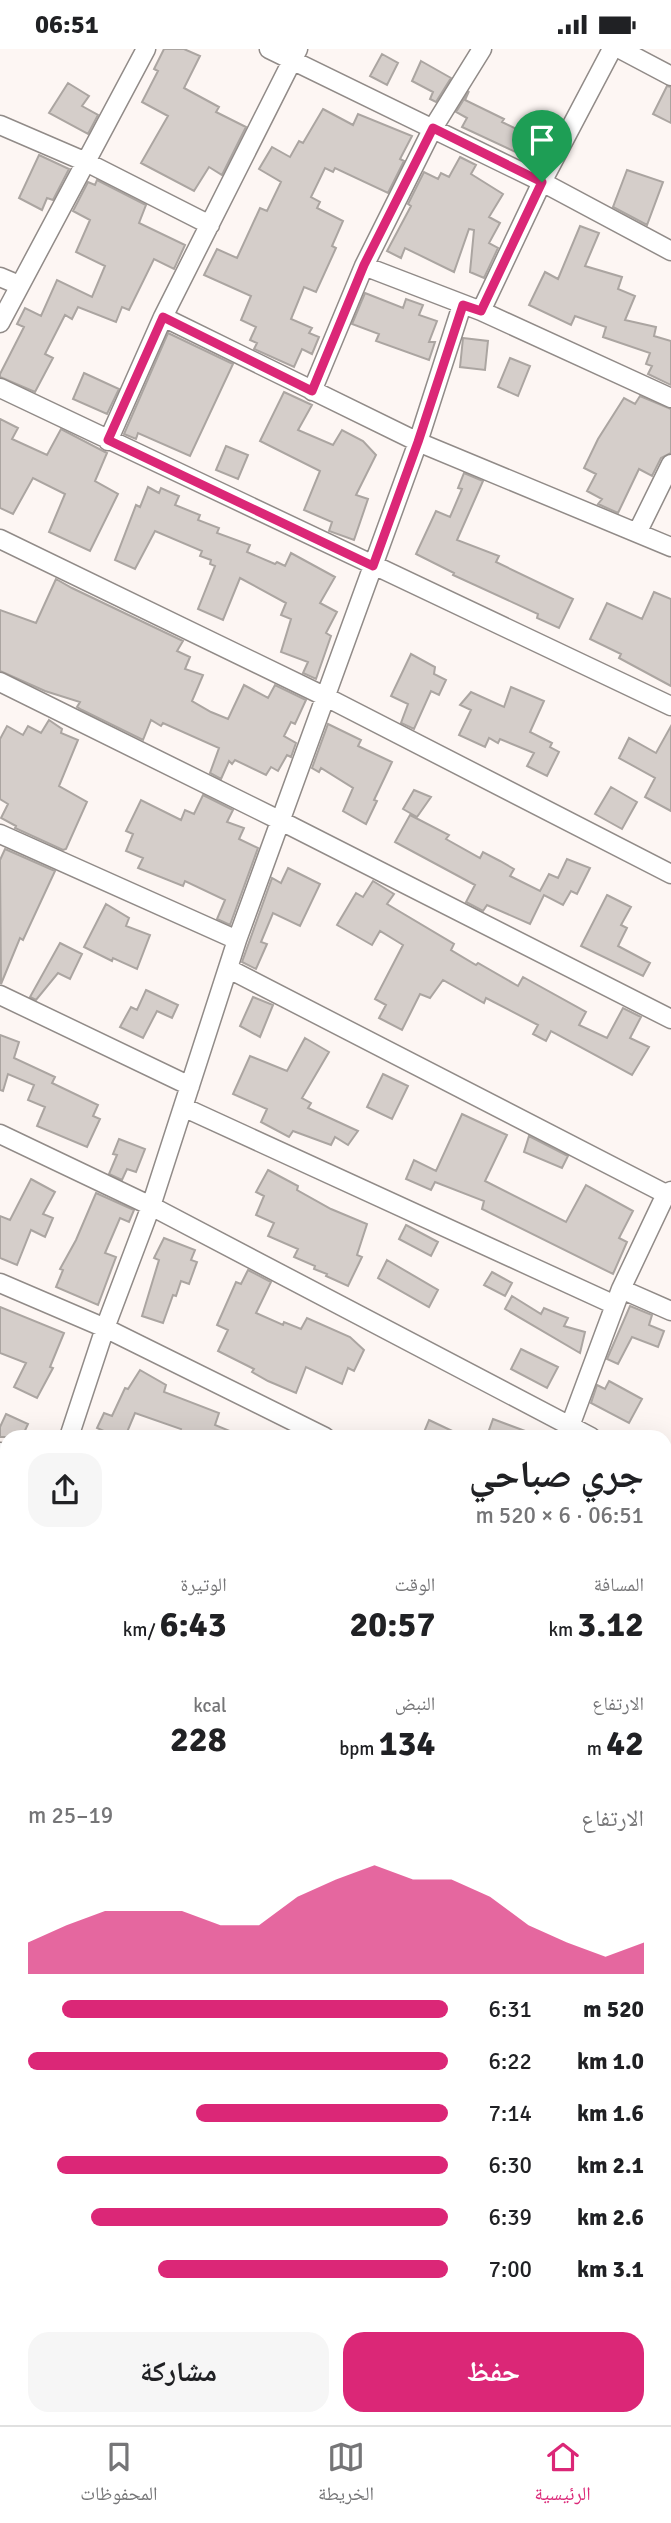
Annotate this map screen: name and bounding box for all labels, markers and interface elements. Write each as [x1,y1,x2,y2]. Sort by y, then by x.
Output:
text: 06:51 [35,9,99,41]
pin [512,110,572,182]
icon: arrive [523,121,561,159]
text: جري صباحي [469,1451,644,1498]
button: share [28,1453,102,1527]
text: 06:51 · 6 × 520 m [475,1501,644,1530]
text: الوتيرة [180,1573,227,1597]
text: الوقت [394,1573,435,1597]
text: المسافة [594,1573,644,1597]
text: 6:43 [160,1603,227,1646]
text: 20:57 [349,1603,435,1646]
text: 3.12 [577,1603,644,1646]
text: /km [123,1618,160,1642]
text: km [548,1618,577,1642]
text: النبض [395,1692,435,1716]
text: الارتفاع [592,1692,644,1716]
text: kcal [193,1694,227,1718]
text: 228 [170,1718,227,1761]
text: 134 [379,1722,435,1765]
text: 42 [606,1722,644,1765]
text: bpm [339,1737,379,1761]
text: m [587,1737,606,1761]
text: 19–25 m [28,1801,113,1830]
text: الارتفاع [581,1804,644,1833]
text: 6:31 [489,1995,532,2024]
text: 520 m [583,1995,644,2024]
text: 6:22 [489,2047,532,2076]
text: 1.0 km [577,2047,644,2076]
text: 7:14 [489,2099,532,2128]
text: 1.6 km [577,2099,644,2128]
text: 6:30 [489,2151,532,2180]
text: 2.1 km [577,2151,644,2180]
text: 6:39 [489,2203,532,2232]
text: 2.6 km [577,2203,644,2232]
text: 7:00 [489,2255,532,2284]
text: 3.1 km [577,2255,644,2284]
button: مشاركة [28,2332,329,2412]
button: حفظ [343,2332,644,2412]
tab: المحفوظات [80,2438,158,2512]
tab: الخريطة [318,2438,374,2512]
tab: الرئيسية [534,2438,591,2512]

